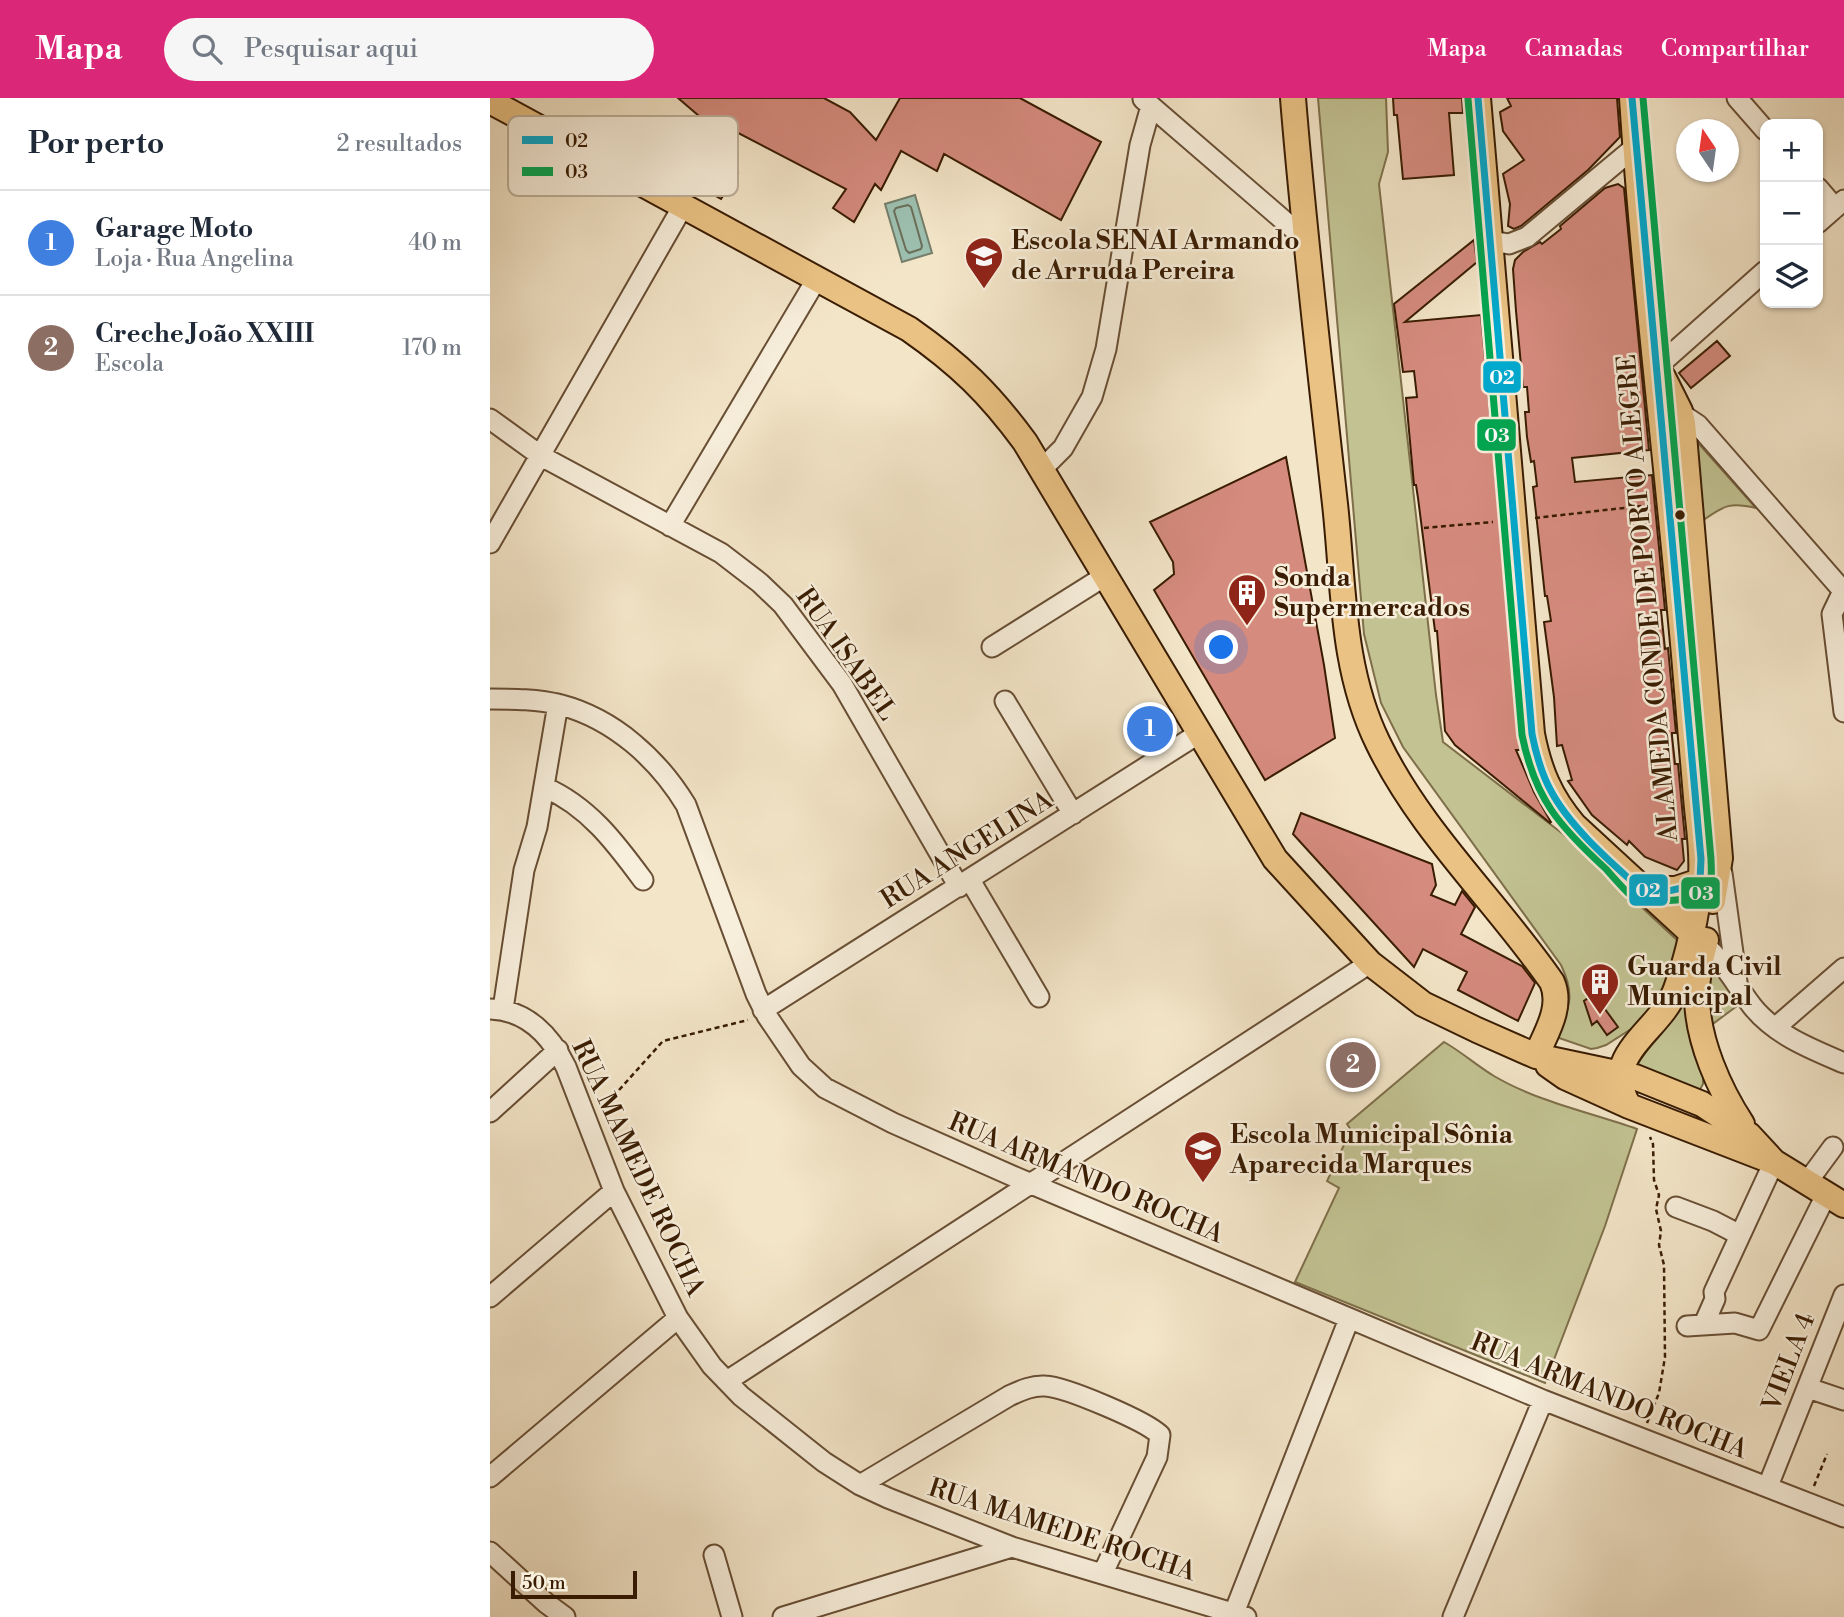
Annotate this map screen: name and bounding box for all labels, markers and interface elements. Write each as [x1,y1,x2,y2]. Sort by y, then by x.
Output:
search box [164,18,654,81]
text: Mapa [35,29,122,70]
icon: search [188,30,226,68]
text: Pesquisar aqui [244,33,418,65]
text: Mapa [1427,34,1487,64]
text: Camadas [1525,34,1623,64]
text: Compartilhar [1661,34,1809,64]
legend [508,116,738,196]
north arrow [1676,119,1739,182]
map controls [1760,119,1823,308]
button: + [1760,119,1823,182]
text: Por perto [28,125,164,163]
text: 02 [565,129,588,153]
text: 2 resultados [337,130,462,158]
text: 03 [565,160,588,184]
button: − [1760,182,1823,245]
text: Garage Moto [95,213,253,245]
place label: Escola SENAI Armando de Arruda Pereira [1011,225,1299,287]
text: 1 [45,229,57,257]
text: 40 m [408,229,462,257]
school or university icon: Escola SENAI Armando de Arruda Pereira [963,235,1005,290]
text: Loja · Rua Angelina [95,245,294,273]
button: layers [1760,245,1823,308]
text: Creche João XXIII [95,318,314,350]
text: 2 [44,334,58,362]
text: 170 m [402,334,462,362]
text: Escola [95,350,164,378]
street label: ALAMEDA CONDE DE PORTO ALEGRE [1611,353,1685,844]
line badge: 02 [1482,360,1522,394]
text: 02 [1489,366,1515,390]
line badge: 03 [1476,418,1517,452]
text: 03 [1484,424,1510,448]
unlabelled marker [1673,508,1687,522]
place label: Sonda Supermercados [1274,562,1470,624]
building icon: Sonda Supermercados [1226,572,1268,627]
street label: RUA ISABEL [789,582,903,726]
your location [1204,630,1238,664]
pin: 1 [1127,703,1173,755]
street label: RUA ANGELINA [875,784,1060,916]
line badge: 02 [1628,873,1669,907]
line badge: 03 [1680,876,1721,910]
text: 02 [1635,879,1661,903]
text: 03 [1688,882,1714,906]
place label: Guarda Civil Municipal [1627,951,1782,1013]
building icon: Guarda Civil Municipal [1579,961,1621,1016]
street label: RUA MAMEDE ROCHA [565,1035,712,1302]
pin: 2 [1330,1039,1376,1091]
street label: RUA ARMANDO ROCHA [944,1106,1229,1251]
place label: Escola Municipal Sônia Aparecida Marques [1229,1119,1514,1181]
school or university icon: Escola Municipal Sônia Aparecida Marques [1182,1129,1224,1184]
street label: VIELA 4 [1755,1308,1822,1417]
street label: RUA ARMANDO ROCHA [1466,1326,1753,1467]
street label: RUA MAMEDE ROCHA [924,1472,1201,1589]
scale bar [511,1568,637,1600]
text: 50 m [522,1571,566,1595]

